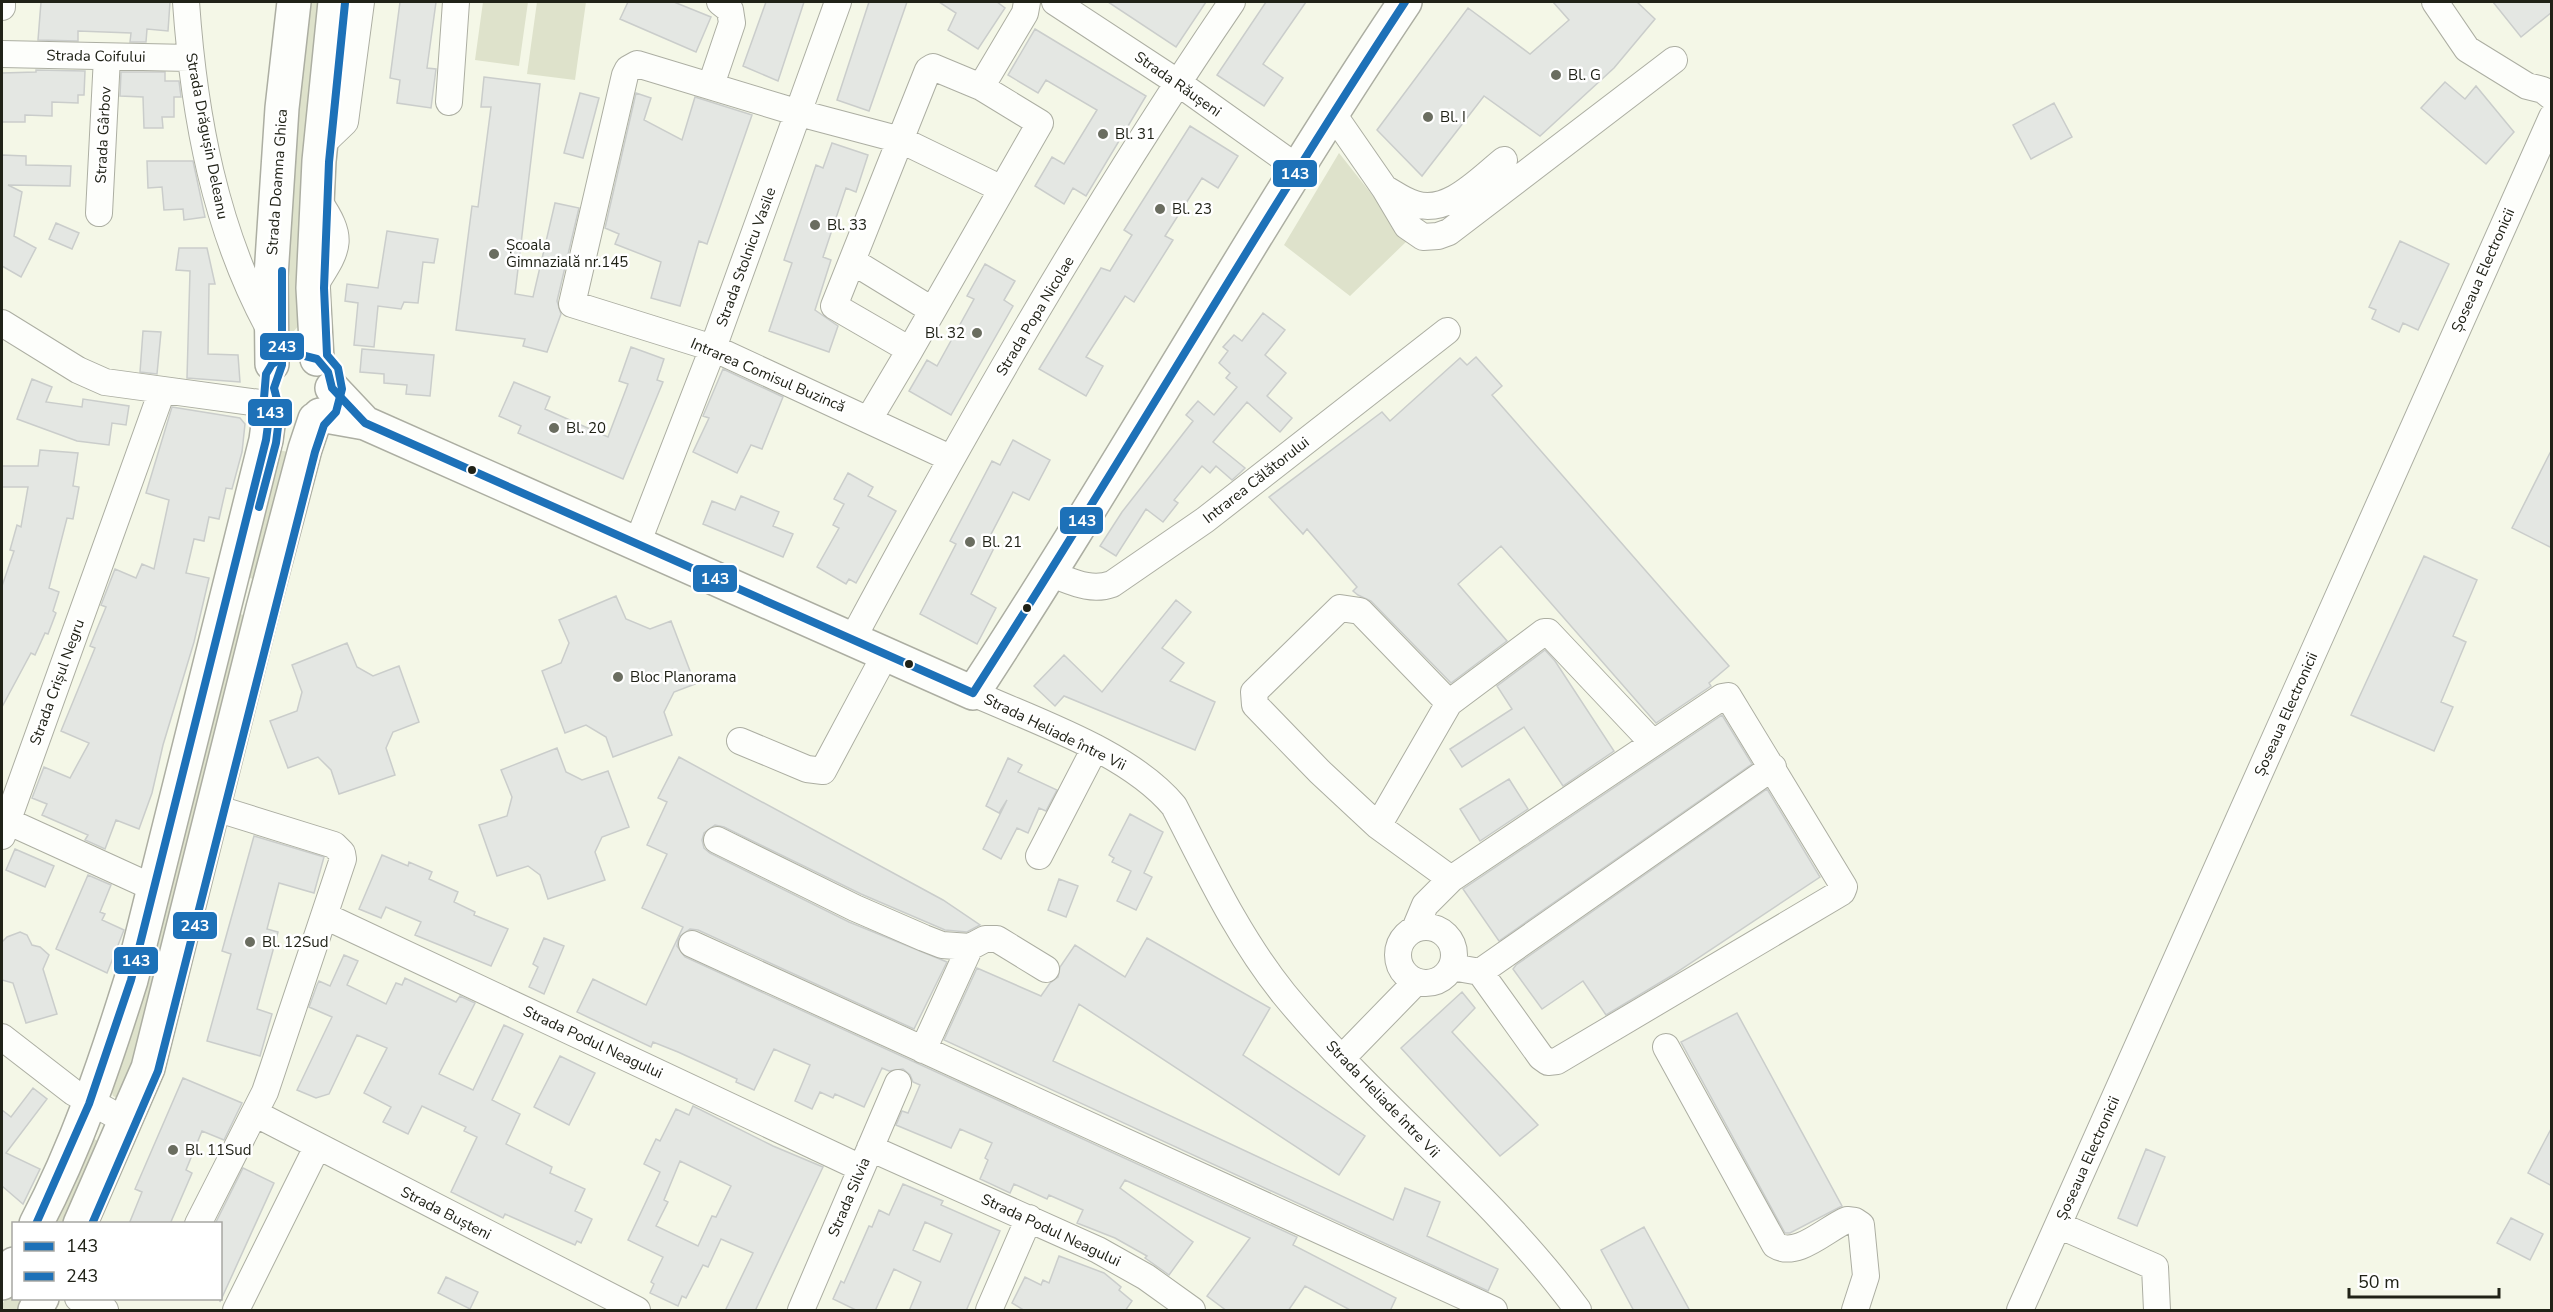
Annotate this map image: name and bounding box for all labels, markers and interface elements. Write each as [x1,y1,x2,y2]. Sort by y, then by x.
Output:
street label: Strada Coifului [46,45,146,67]
street label: Strada Răușeni [1131,47,1225,121]
street label: Strada Drăgușin Deleanu [181,51,233,221]
place label: Bl. G [1568,65,1601,85]
marker: Bl. G [1549,68,1563,82]
street label: Strada Gârbov [90,86,116,184]
place label: Bl. I [1440,107,1466,127]
street label: Strada Doamna Ghica [262,108,292,256]
marker: Bl. I [1421,110,1435,124]
place label: Bl. 31 [1115,124,1155,144]
marker: Bl. 31 [1096,127,1110,141]
line badge: 143 [1272,159,1318,188]
text: 143 [1281,163,1309,185]
street label: Strada Stolnicu Vasile [711,184,781,330]
place label: Bl. 23 [1172,199,1212,219]
marker: Bl. 23 [1153,202,1167,216]
street label: Șoseaua Electronicii [2447,205,2519,335]
place label: Bl. 33 [827,215,867,235]
marker: Bl. 33 [808,218,822,232]
place label: Școala Gimnazială nr.145 [506,235,628,272]
marker: Școala Gimnazială nr.145 [487,247,501,261]
street label: Strada Popa Nicolae [991,252,1079,380]
place label: Bl. 32 [925,323,965,343]
marker: Bl. 32 [970,326,984,340]
line badge: 243 [259,332,305,361]
street label: Intrarea Comisul Buzincă [688,333,848,417]
text: 243 [268,336,296,358]
line badge: 143 [247,398,293,427]
text: 143 [256,402,284,424]
place label: Bl. 20 [566,418,606,438]
marker: Bl. 20 [547,421,561,435]
street label: Intrarea Călătorului [1199,432,1313,528]
unlabelled marker [466,464,478,476]
line badge: 143 [1059,506,1104,535]
text: 143 [1068,510,1096,532]
place label: Bl. 21 [982,532,1022,552]
marker: Bl. 21 [963,535,977,549]
line badge: 143 [692,564,738,593]
text: 143 [701,568,729,590]
unlabelled marker [1021,602,1033,614]
street label: Strada Crișul Negru [25,616,89,748]
street label: Șoseaua Electronicii [2250,649,2322,779]
unlabelled marker [903,658,915,670]
place label: Bloc Planorama [630,667,736,687]
marker: Bloc Planorama [611,670,625,684]
street label: Strada Heliade între Vii [981,689,1129,775]
line badge: 243 [172,911,218,940]
text: 243 [181,915,209,937]
place label: Bl. 12Sud [262,932,328,952]
marker: Bl. 12Sud [243,935,257,949]
line badge: 143 [113,946,159,975]
text: 143 [122,950,150,972]
street label: Strada Podul Neagului [520,1001,666,1083]
street label: Strada Heliade între Vii [1322,1036,1444,1162]
street label: Șoseaua Electronicii [2052,1093,2124,1223]
place label: Bl. 11Sud [185,1140,251,1160]
marker: Bl. 11Sud [166,1143,180,1157]
street label: Strada Silvia [823,1154,875,1240]
street label: Strada Bușteni [397,1182,495,1244]
street label: Strada Podul Neagului [978,1189,1124,1271]
legend [12,1222,222,1300]
text: 143 [66,1234,98,1258]
scale bar [2349,1261,2499,1299]
text: 243 [66,1264,98,1288]
text: 50 m [2358,1270,2400,1294]

